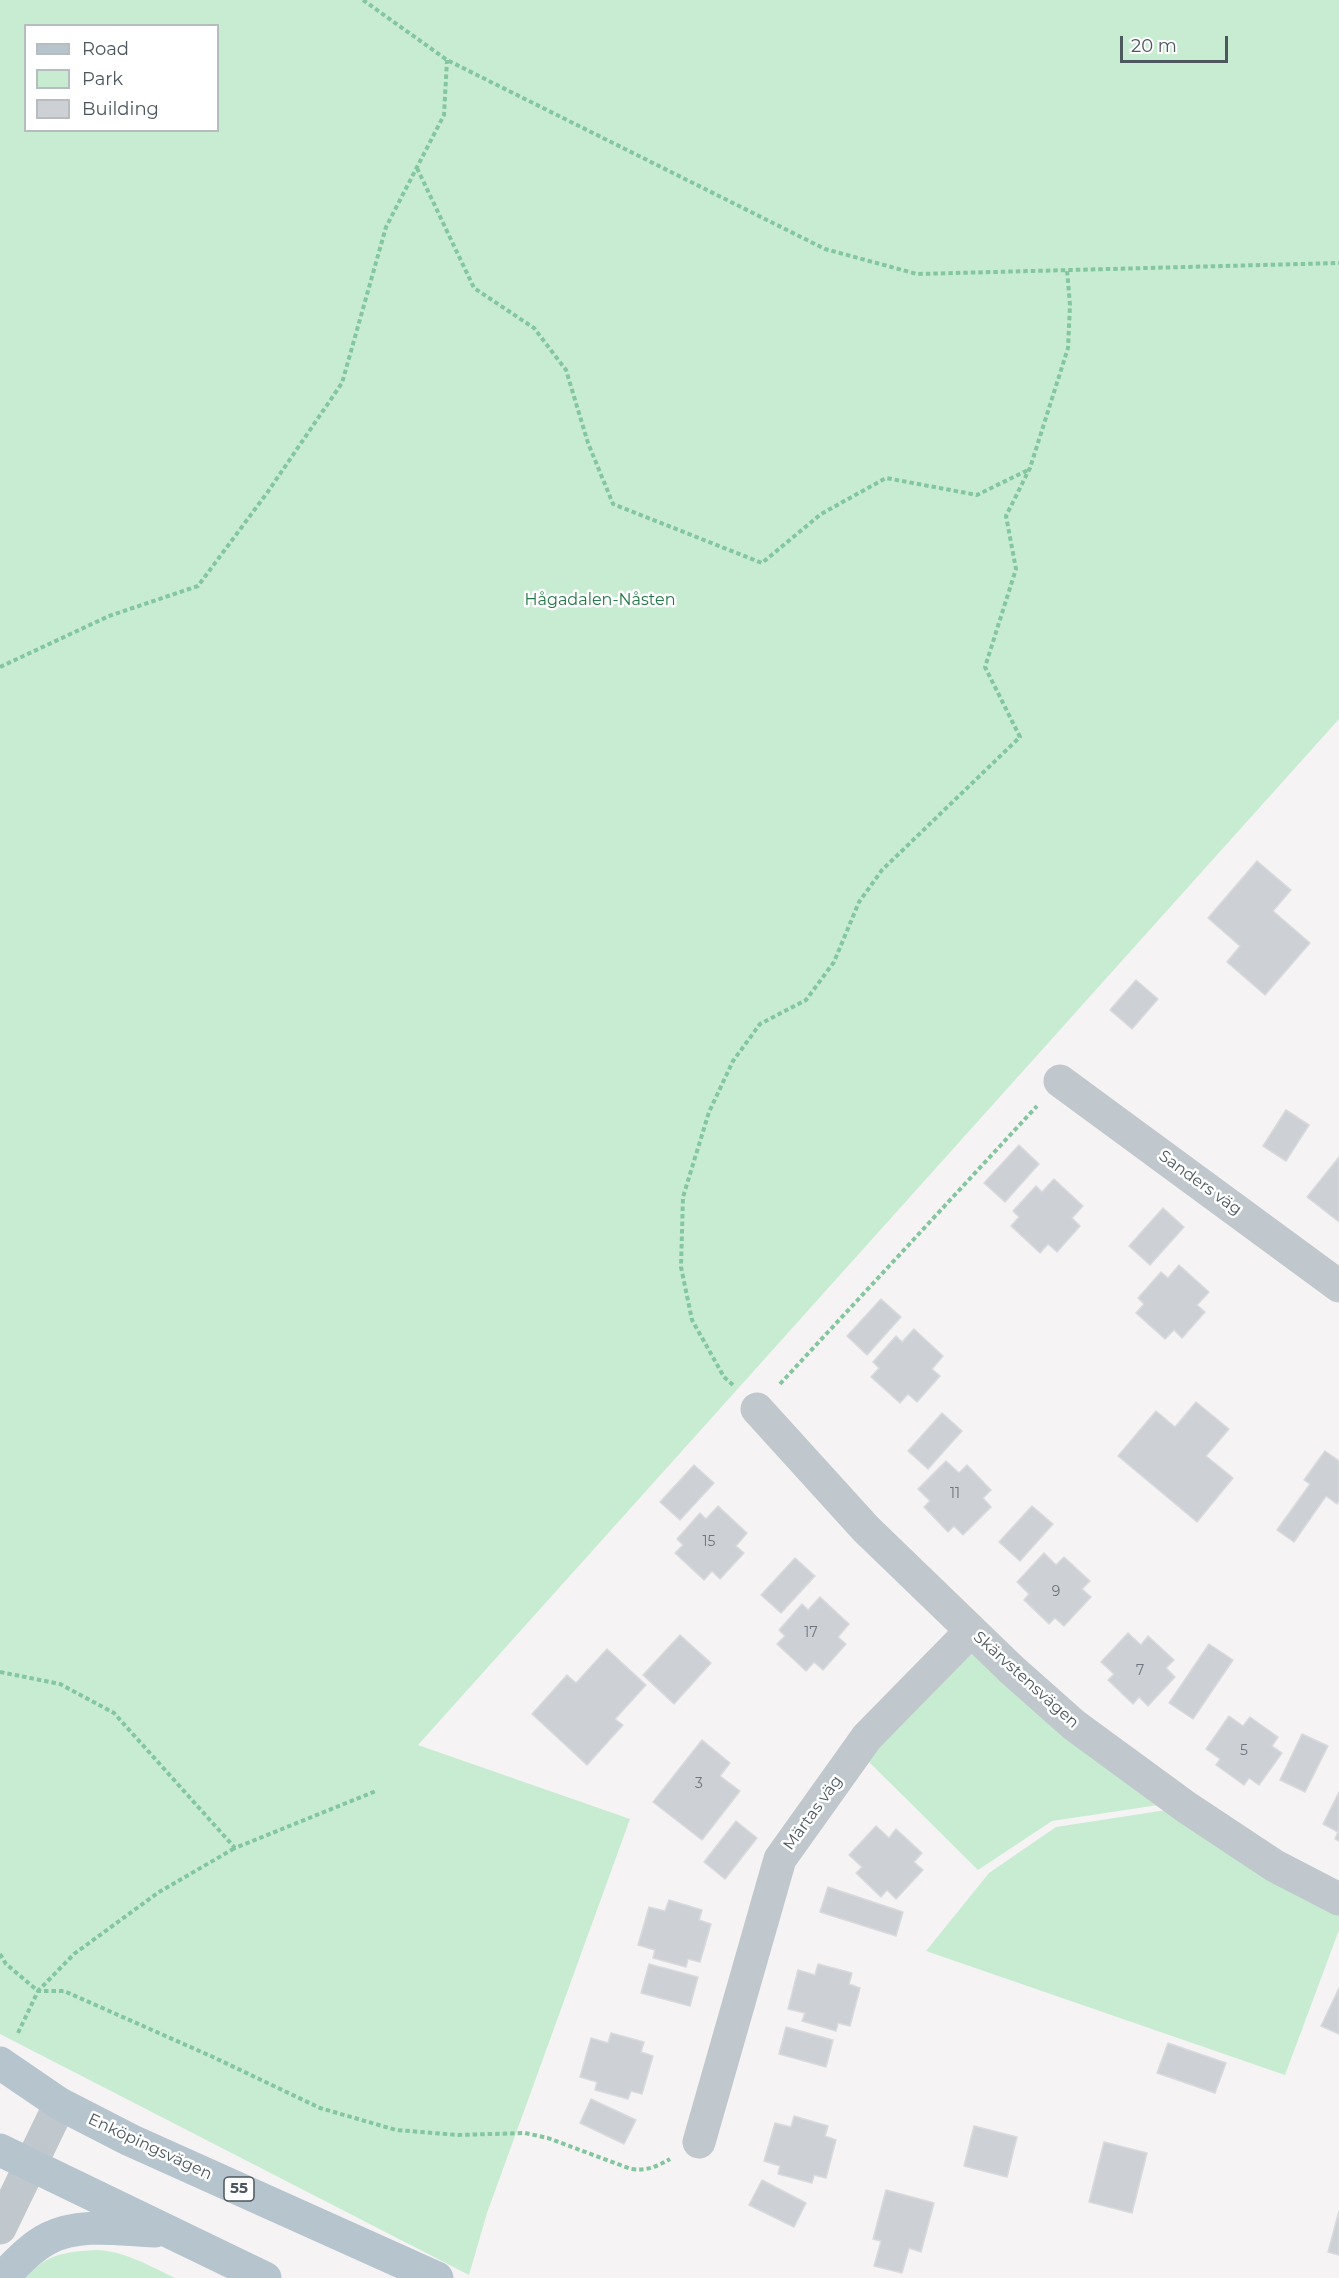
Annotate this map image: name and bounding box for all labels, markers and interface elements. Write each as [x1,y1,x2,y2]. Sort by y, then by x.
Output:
legend [24,24,219,132]
scale bar [1123,24,1231,62]
text: 20 m [1131,35,1177,57]
text: Road [82,38,129,60]
text: Park [82,68,123,90]
text: Building [82,98,159,120]
park label: Hågadalen-Nåsten [525,590,675,610]
street label: Sanders väg [1155,1147,1245,1219]
house number: 11 [950,1486,960,1502]
house number: 15 [703,1534,715,1550]
house number: 9 [1052,1584,1060,1600]
house number: 17 [804,1625,818,1641]
street label: Skärvstensvägen [969,1628,1083,1732]
house number: 7 [1136,1663,1144,1679]
house number: 5 [1240,1743,1248,1759]
street label: Märtas väg [779,1772,847,1854]
house number: 3 [695,1776,703,1792]
street label: Enköpingsvägen [85,2110,215,2184]
road number: 55 [224,2177,254,2201]

